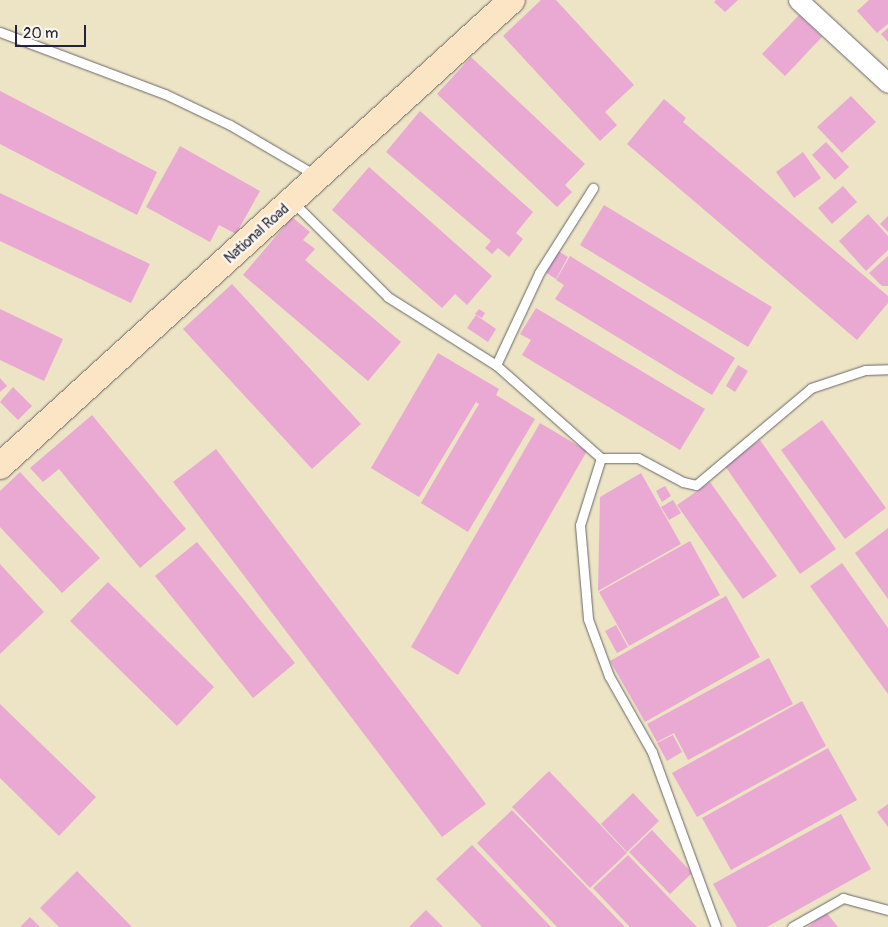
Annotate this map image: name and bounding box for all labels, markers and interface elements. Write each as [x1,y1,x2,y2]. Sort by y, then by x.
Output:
scale bar [18,15,89,47]
text: 20 m [23,24,58,43]
street label: National Road [221,201,293,267]

